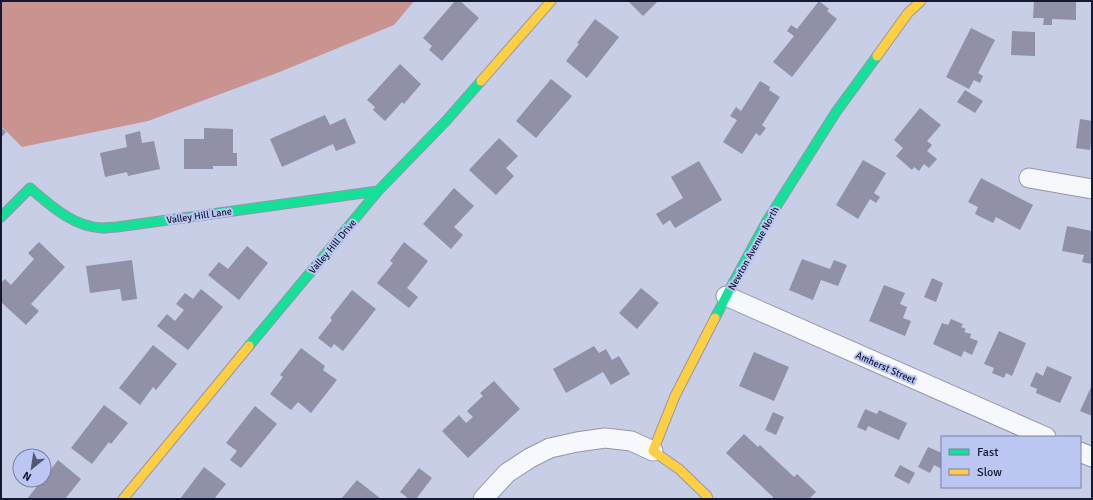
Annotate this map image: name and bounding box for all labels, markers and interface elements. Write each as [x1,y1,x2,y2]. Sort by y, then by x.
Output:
street label: Valley Hill Lane [166,205,233,227]
street label: Newton Avenue North [726,205,782,292]
street label: Valley Hill Drive [306,217,359,276]
street label: Amherst Street [854,349,918,387]
legend [941,436,1081,488]
text: Fast [977,445,998,460]
north arrow [12,448,52,488]
text: Slow [977,465,1002,480]
text: N [21,469,34,484]

